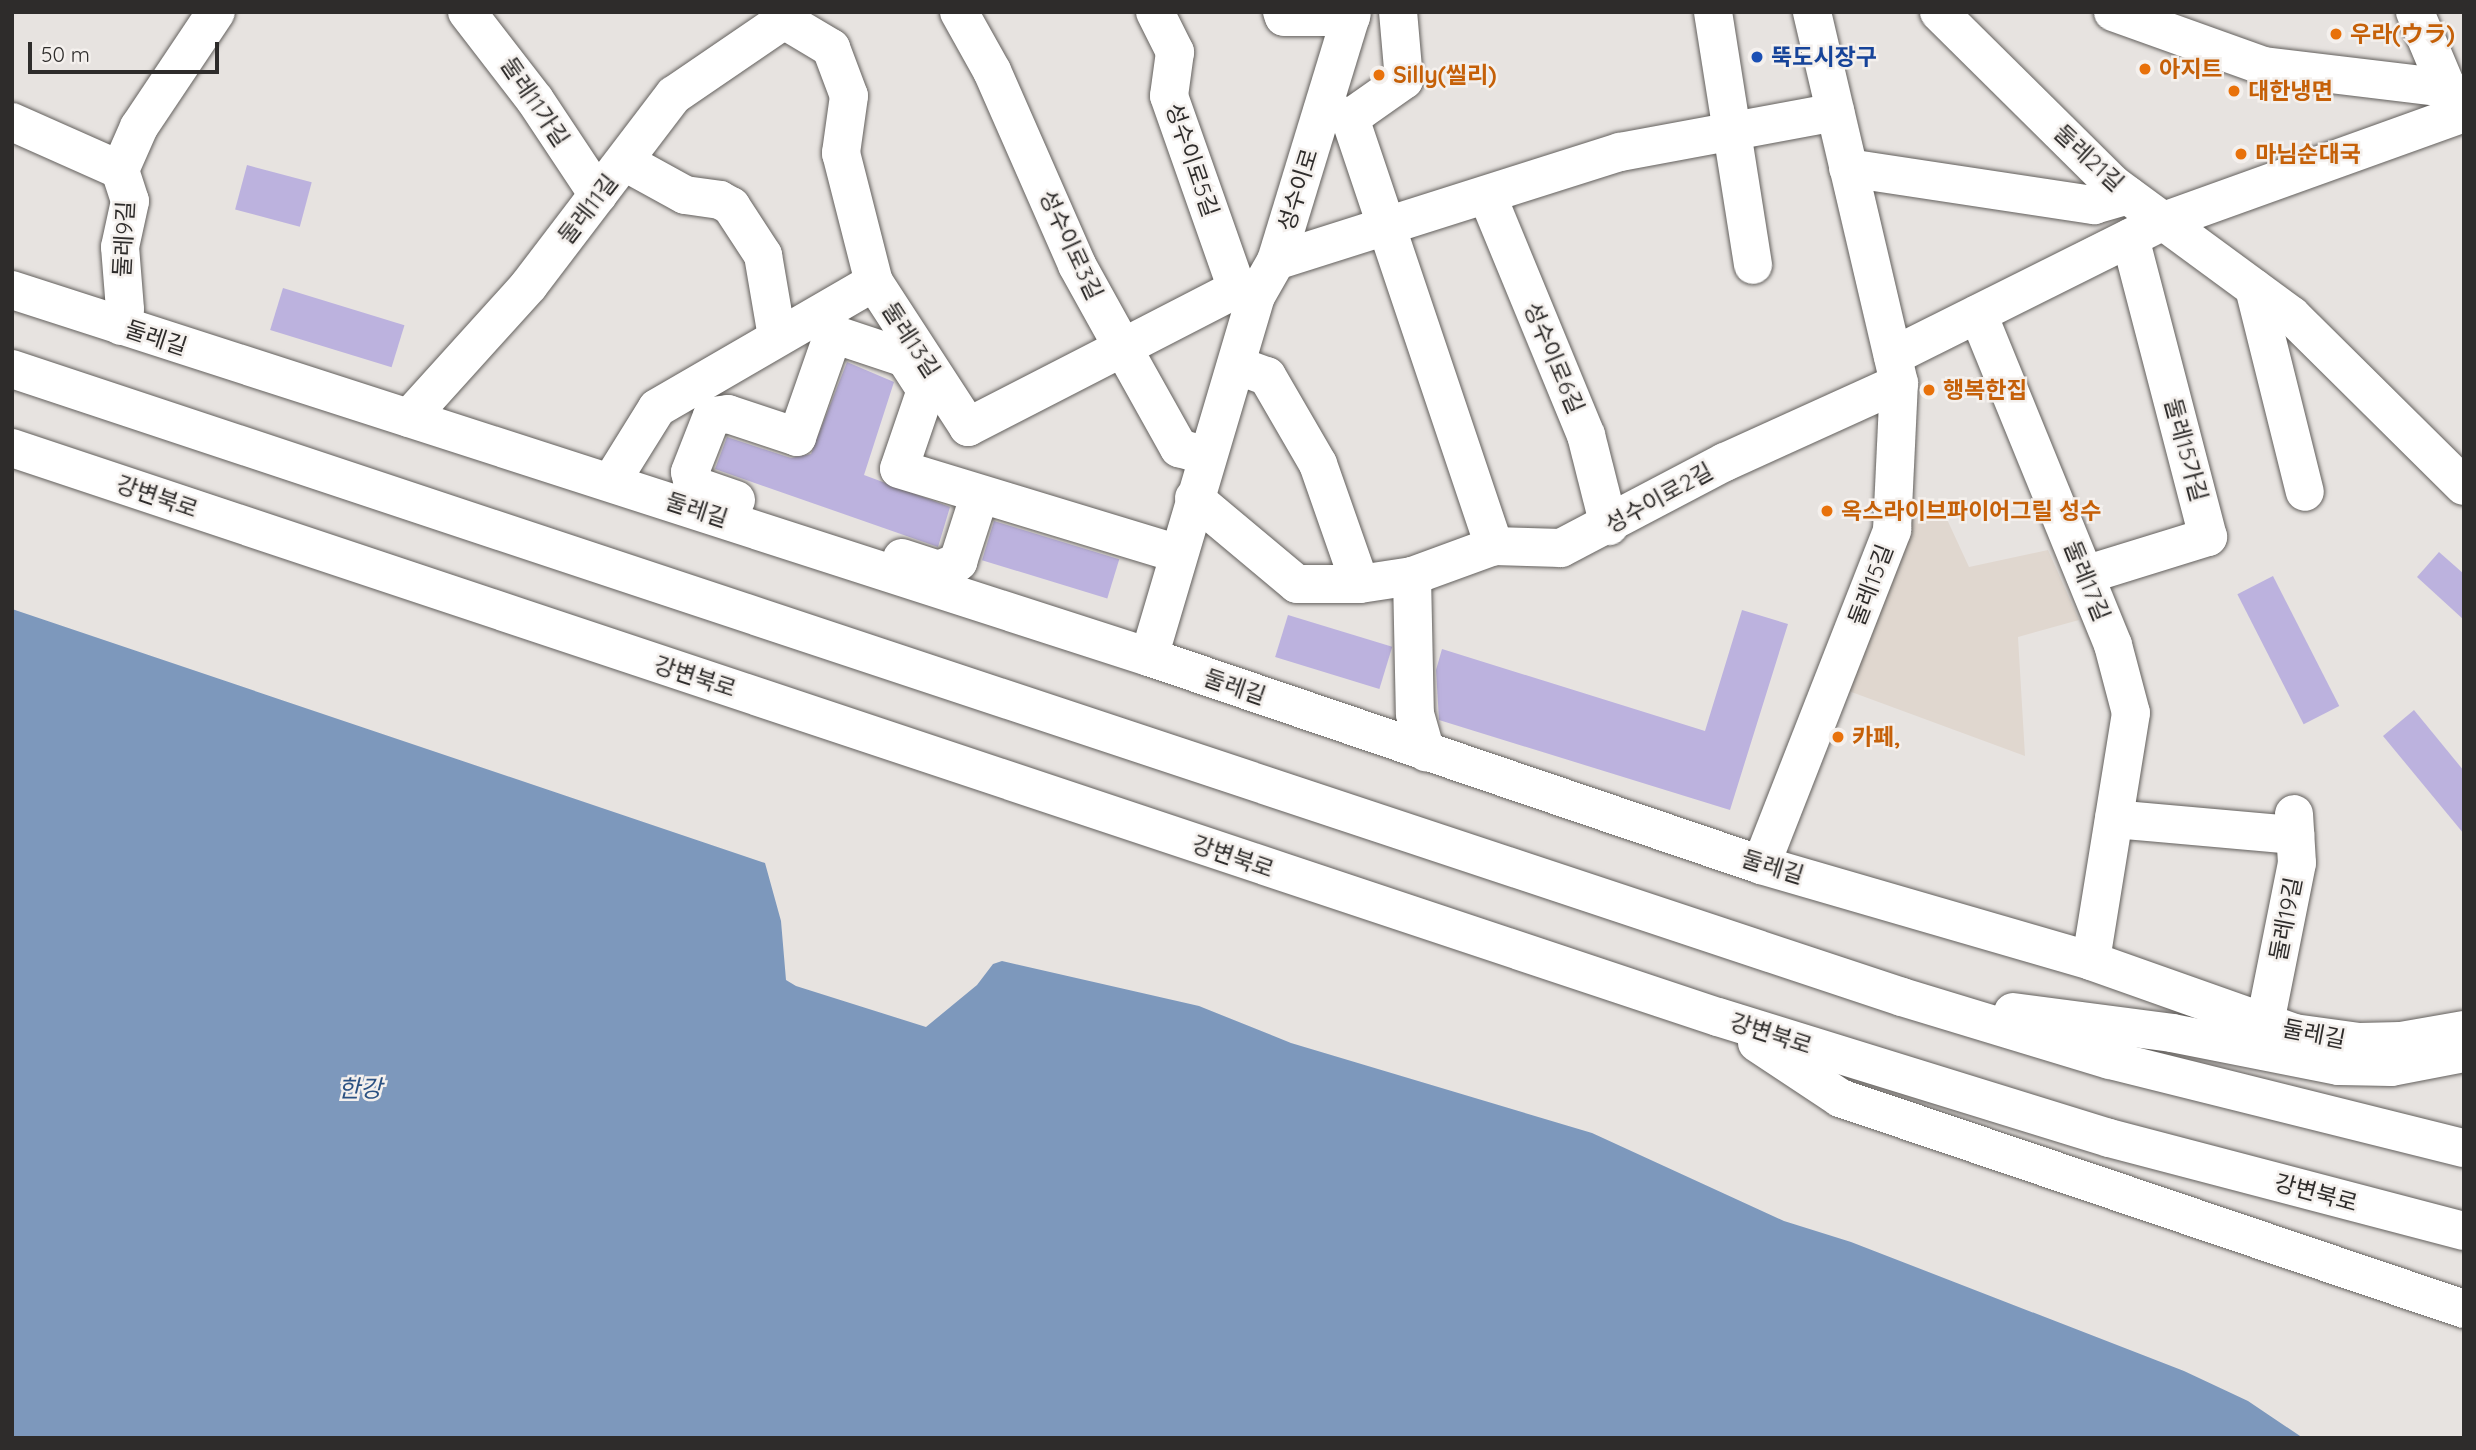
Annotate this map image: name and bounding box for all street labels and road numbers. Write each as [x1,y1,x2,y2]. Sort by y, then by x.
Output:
street label: 둘레11가길 [495,52,575,152]
street label: 성수이로5길 [1160,100,1224,220]
street label: 둘레21길 [2049,119,2129,197]
street label: 성수이로 [1272,145,1324,235]
street label: 둘레11길 [552,169,624,249]
street label: 성수이로3길 [1034,186,1108,304]
street label: 둘레9길 [108,200,140,278]
street label: 둘레13길 [877,297,945,383]
street label: 성수이로6길 [1518,298,1590,418]
street label: 둘레길 [122,315,190,361]
street label: 둘레15가길 [2159,395,2213,505]
street label: 성수이로2길 [1600,457,1718,539]
street label: 강변북로 [112,470,202,524]
street label: 둘레길 [663,487,731,533]
street label: 둘레17길 [2059,537,2115,625]
street label: 둘레15길 [1843,541,1899,629]
street label: 강변북로 [650,651,740,703]
street label: 둘레길 [1200,664,1270,710]
street label: 강변북로 [1188,830,1278,884]
street label: 둘레길 [1739,845,1807,889]
street label: 둘레19길 [2264,875,2308,963]
street label: 강변북로 [1726,1008,1816,1060]
street label: 둘레길 [2280,1014,2348,1054]
street label: 강변북로 [2272,1169,2360,1217]

